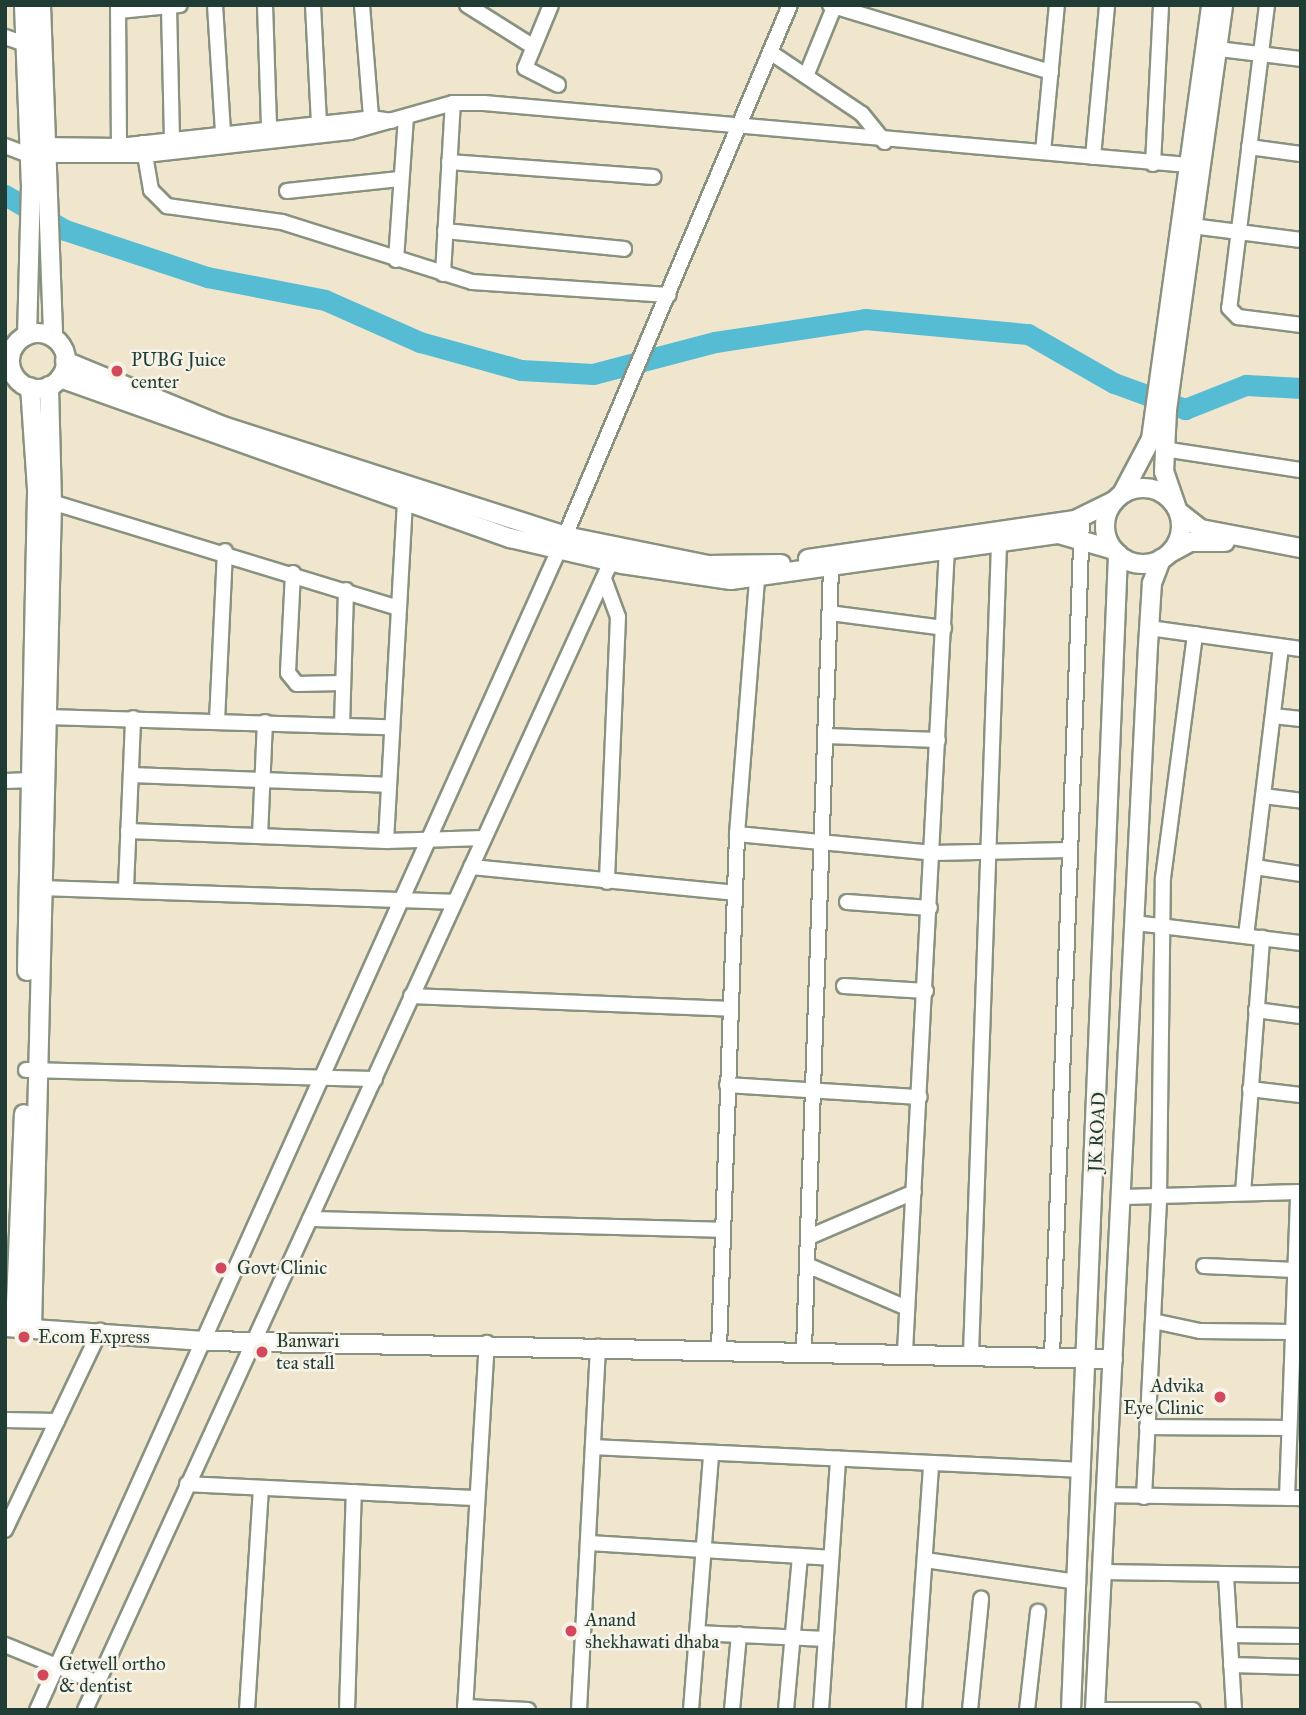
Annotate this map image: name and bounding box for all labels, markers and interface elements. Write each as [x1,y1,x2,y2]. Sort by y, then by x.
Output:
place label: PUBG Juice center [131,349,226,393]
marker: PUBG Juice center [109,363,125,379]
street label: JK ROAD [1084,1091,1110,1173]
place label: Govt Clinic [237,1257,327,1279]
marker: Govt Clinic [211,1258,231,1278]
place label: Ecom Express [38,1326,150,1348]
marker: Ecom Express [16,1329,32,1345]
place label: Banwari tea stall [276,1330,339,1374]
marker: Banwari tea stall [254,1344,270,1360]
place label: Advika Eye Clinic [1123,1375,1204,1419]
marker: Advika Eye Clinic [1210,1387,1230,1407]
place label: Anand shekhawati dhaba [585,1609,719,1653]
marker: Anand shekhawati dhaba [563,1623,579,1639]
place label: Getwell ortho & dentist [59,1653,166,1697]
marker: Getwell ortho & dentist [33,1665,53,1685]

